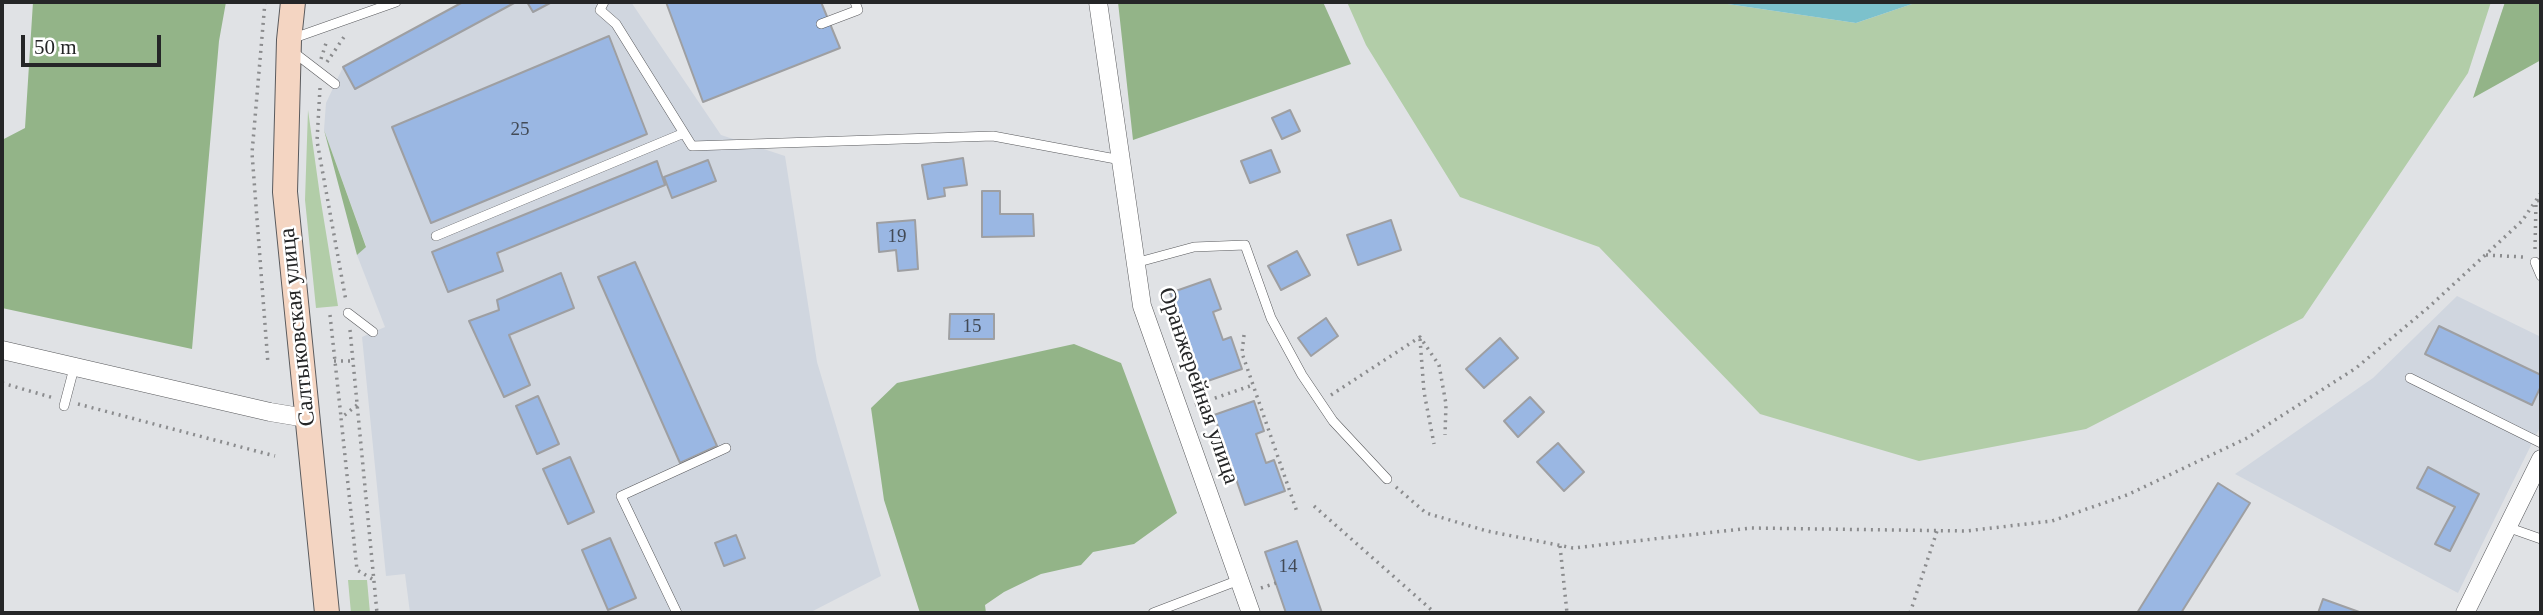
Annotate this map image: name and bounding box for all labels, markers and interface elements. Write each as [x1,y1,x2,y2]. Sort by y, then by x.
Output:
scale bar [24,21,164,65]
text: 50 m [34,35,77,59]
house number: 25 [510,119,530,141]
street label: Салтыковская улица [274,226,322,428]
house number: 19 [888,226,906,248]
street label: Оранжерейная улица [1151,284,1245,488]
house number: 15 [962,316,982,338]
house number: 14 [1278,556,1298,578]

